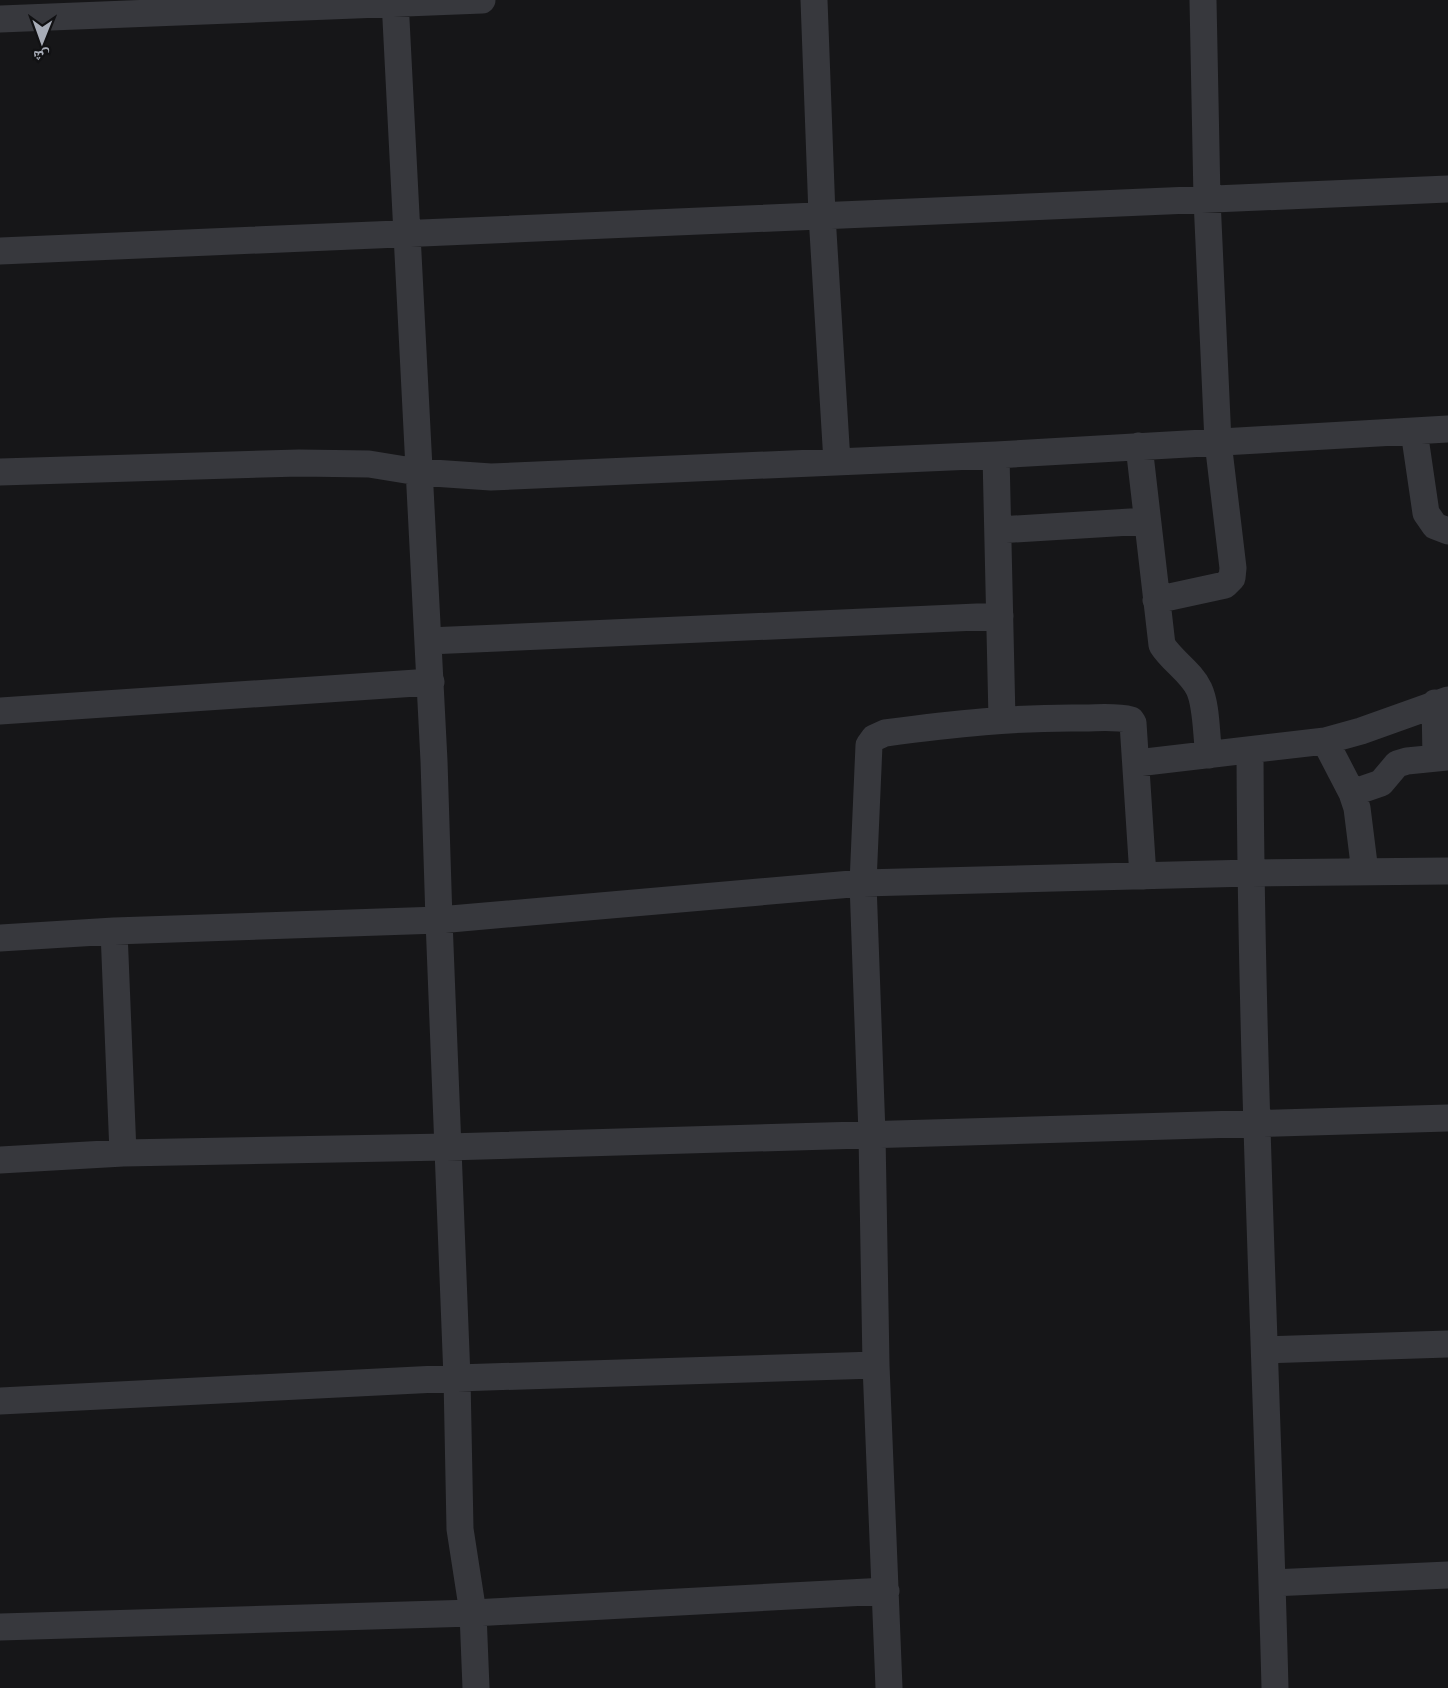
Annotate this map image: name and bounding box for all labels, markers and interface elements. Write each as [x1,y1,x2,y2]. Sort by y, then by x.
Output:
north arrow [12,12,72,72]
text: ش [33,47,50,66]

